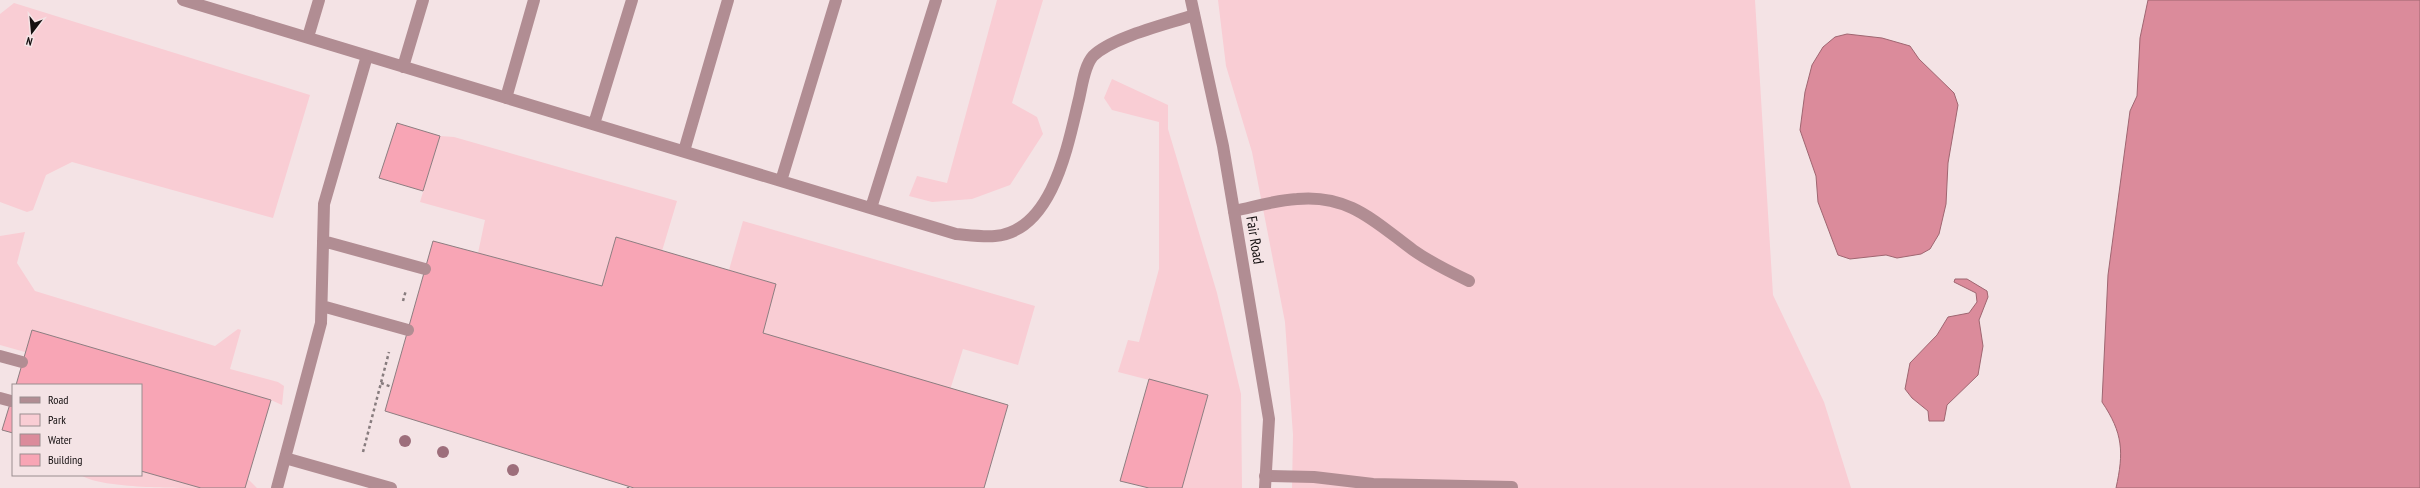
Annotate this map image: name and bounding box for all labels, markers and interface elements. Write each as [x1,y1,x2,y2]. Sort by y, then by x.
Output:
north arrow [12,12,52,52]
text: N [24,34,34,49]
street label: Fair Road [1242,215,1269,265]
legend [12,384,142,476]
text: Road [48,392,68,407]
text: Park [48,412,66,427]
text: Water [48,432,73,447]
text: Building [48,452,83,467]

